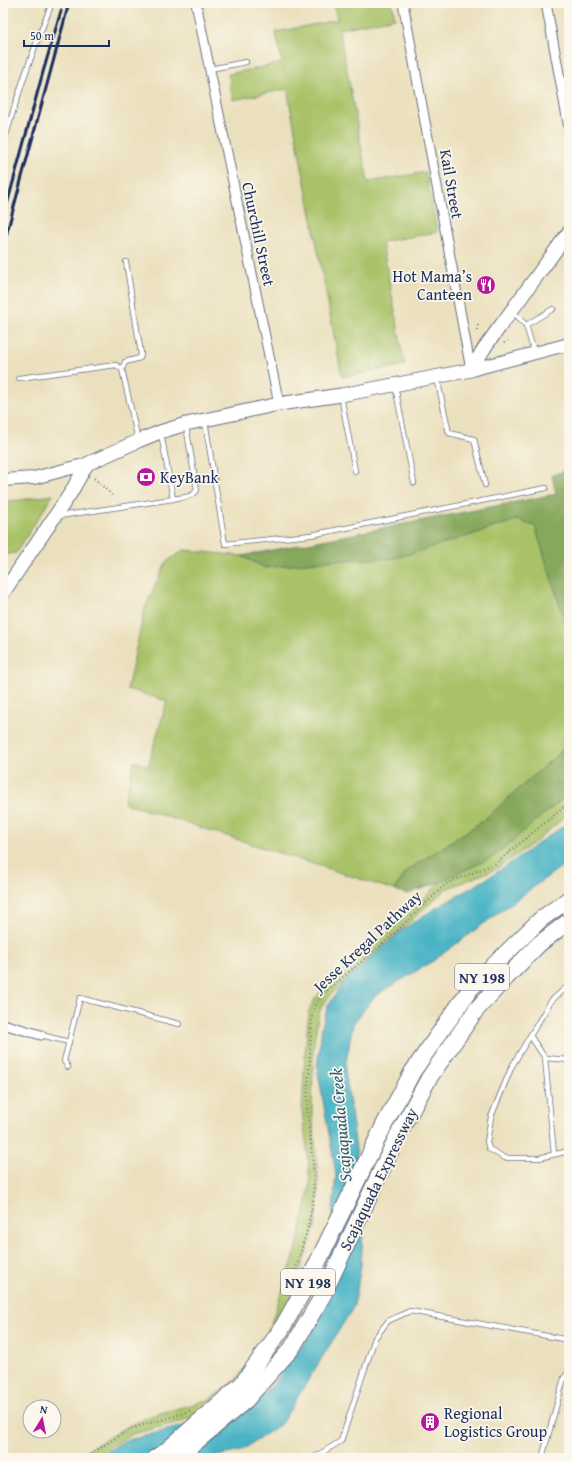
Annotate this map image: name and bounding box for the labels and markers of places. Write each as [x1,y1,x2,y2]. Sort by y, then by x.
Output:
place label: Hot Mama’s Canteen [393,264,472,306]
restaurant icon: Hot Mama’s Canteen [475,274,497,296]
place label: KeyBank [160,465,220,489]
bank icon: KeyBank [135,466,157,488]
place label: Regional Logistics Group [444,1401,547,1443]
building icon: Regional Logistics Group [419,1411,441,1433]

